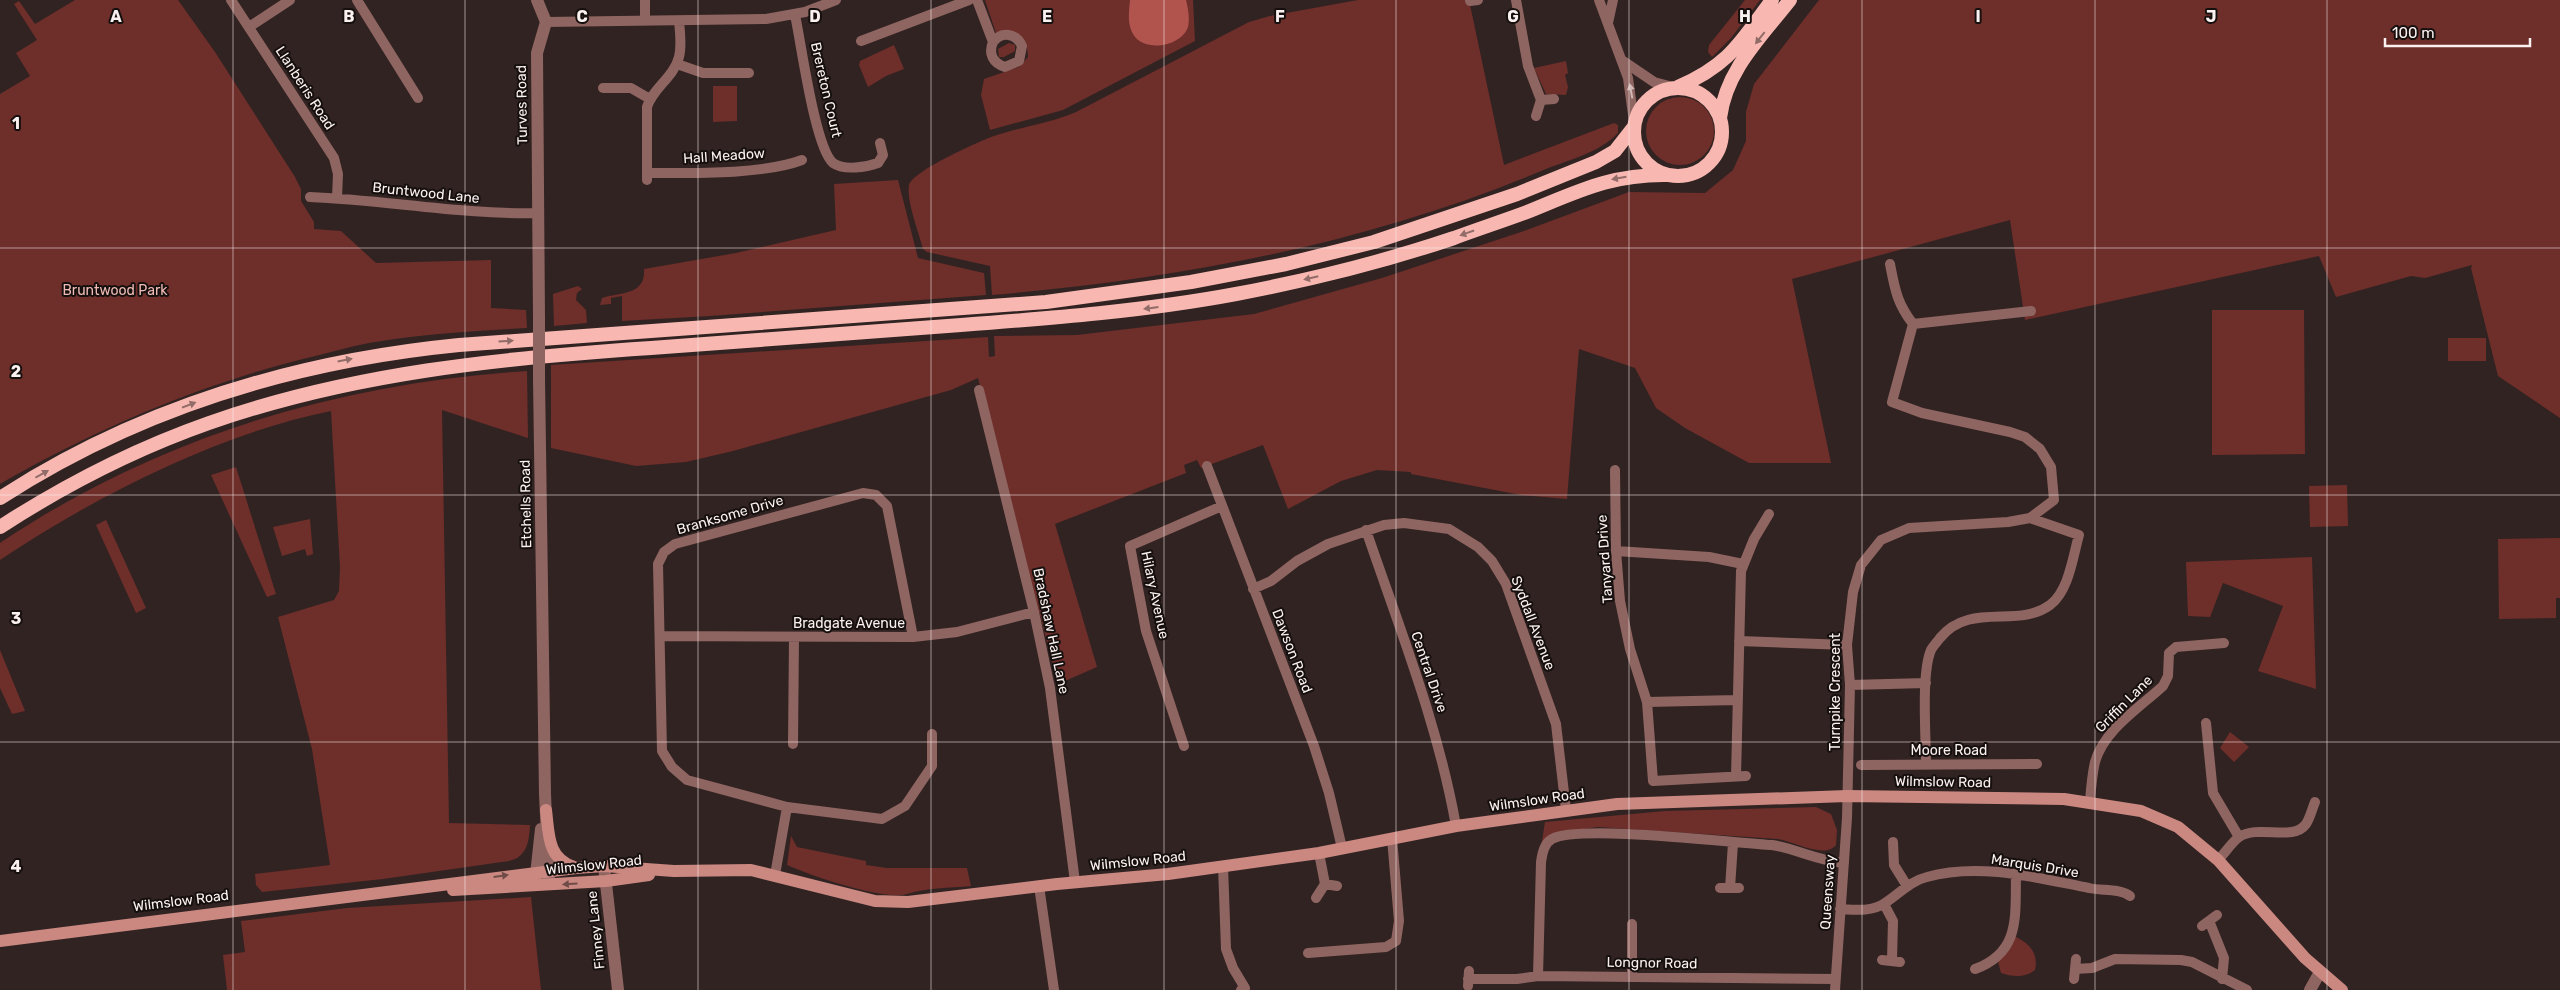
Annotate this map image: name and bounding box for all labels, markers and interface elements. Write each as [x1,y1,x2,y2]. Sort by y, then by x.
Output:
text: A [110,7,122,26]
text: B [343,7,355,26]
text: C [576,7,588,26]
text: D [809,7,821,26]
text: E [1042,7,1052,26]
text: F [1275,7,1285,26]
text: G [1507,7,1519,26]
text: H [1739,7,1751,26]
text: I [1975,7,1981,26]
text: J [2206,7,2216,26]
scale bar [2385,15,2530,47]
text: 100 m [2392,24,2434,42]
one-way arrow [1755,31,1766,44]
street label: Brereton Court [807,41,845,140]
street label: Llanberis Road [272,43,338,133]
street label: Turves Road [513,65,531,145]
one-way arrow [1627,83,1635,99]
text: 1 [12,114,20,133]
street label: Hall Meadow [682,145,766,167]
one-way arrow [1612,174,1627,182]
street label: Bruntwood Lane [372,179,481,207]
one-way arrow [1459,229,1474,237]
one-way arrow [1303,274,1318,282]
park label: Bruntwood Park [63,282,168,299]
one-way arrow [1143,304,1159,312]
one-way arrow [499,337,515,345]
one-way arrow [337,356,353,364]
text: 2 [11,362,21,381]
one-way arrow [182,401,197,409]
street label: Etchells Road [517,460,535,548]
one-way arrow [35,469,49,478]
street label: Branksome Drive [675,492,786,538]
street label: Tanyard Drive [1593,514,1617,604]
street label: Hilary Avenue [1137,550,1173,641]
street label: Bradshaw Hall Lane [1029,567,1073,696]
street label: Syddall Avenue [1507,574,1559,673]
street label: Dawson Road [1268,607,1316,695]
text: 3 [11,609,21,628]
street label: Bradgate Avenue [793,615,905,632]
street label: Central Drive [1407,629,1451,715]
street label: Turnpike Crescent [1827,632,1844,751]
street label: Griffin Lane [2092,672,2156,736]
street label: Moore Road [1911,742,1987,759]
street label: Wilmslow Road [1895,773,1991,791]
street label: Wilmslow Road [1488,785,1586,815]
street label: Wilmslow Road [1089,848,1187,874]
street label: Marquis Drive [1990,851,2080,881]
street label: Wilmslow Road [545,852,643,878]
street label: Queensway [1817,854,1839,930]
text: 4 [11,857,22,876]
one-way arrow [493,872,509,880]
one-way arrow [562,880,578,888]
street label: Wilmslow Road [132,887,230,915]
street label: Finney Lane [583,890,609,970]
street label: Longnor Road [1606,954,1698,972]

